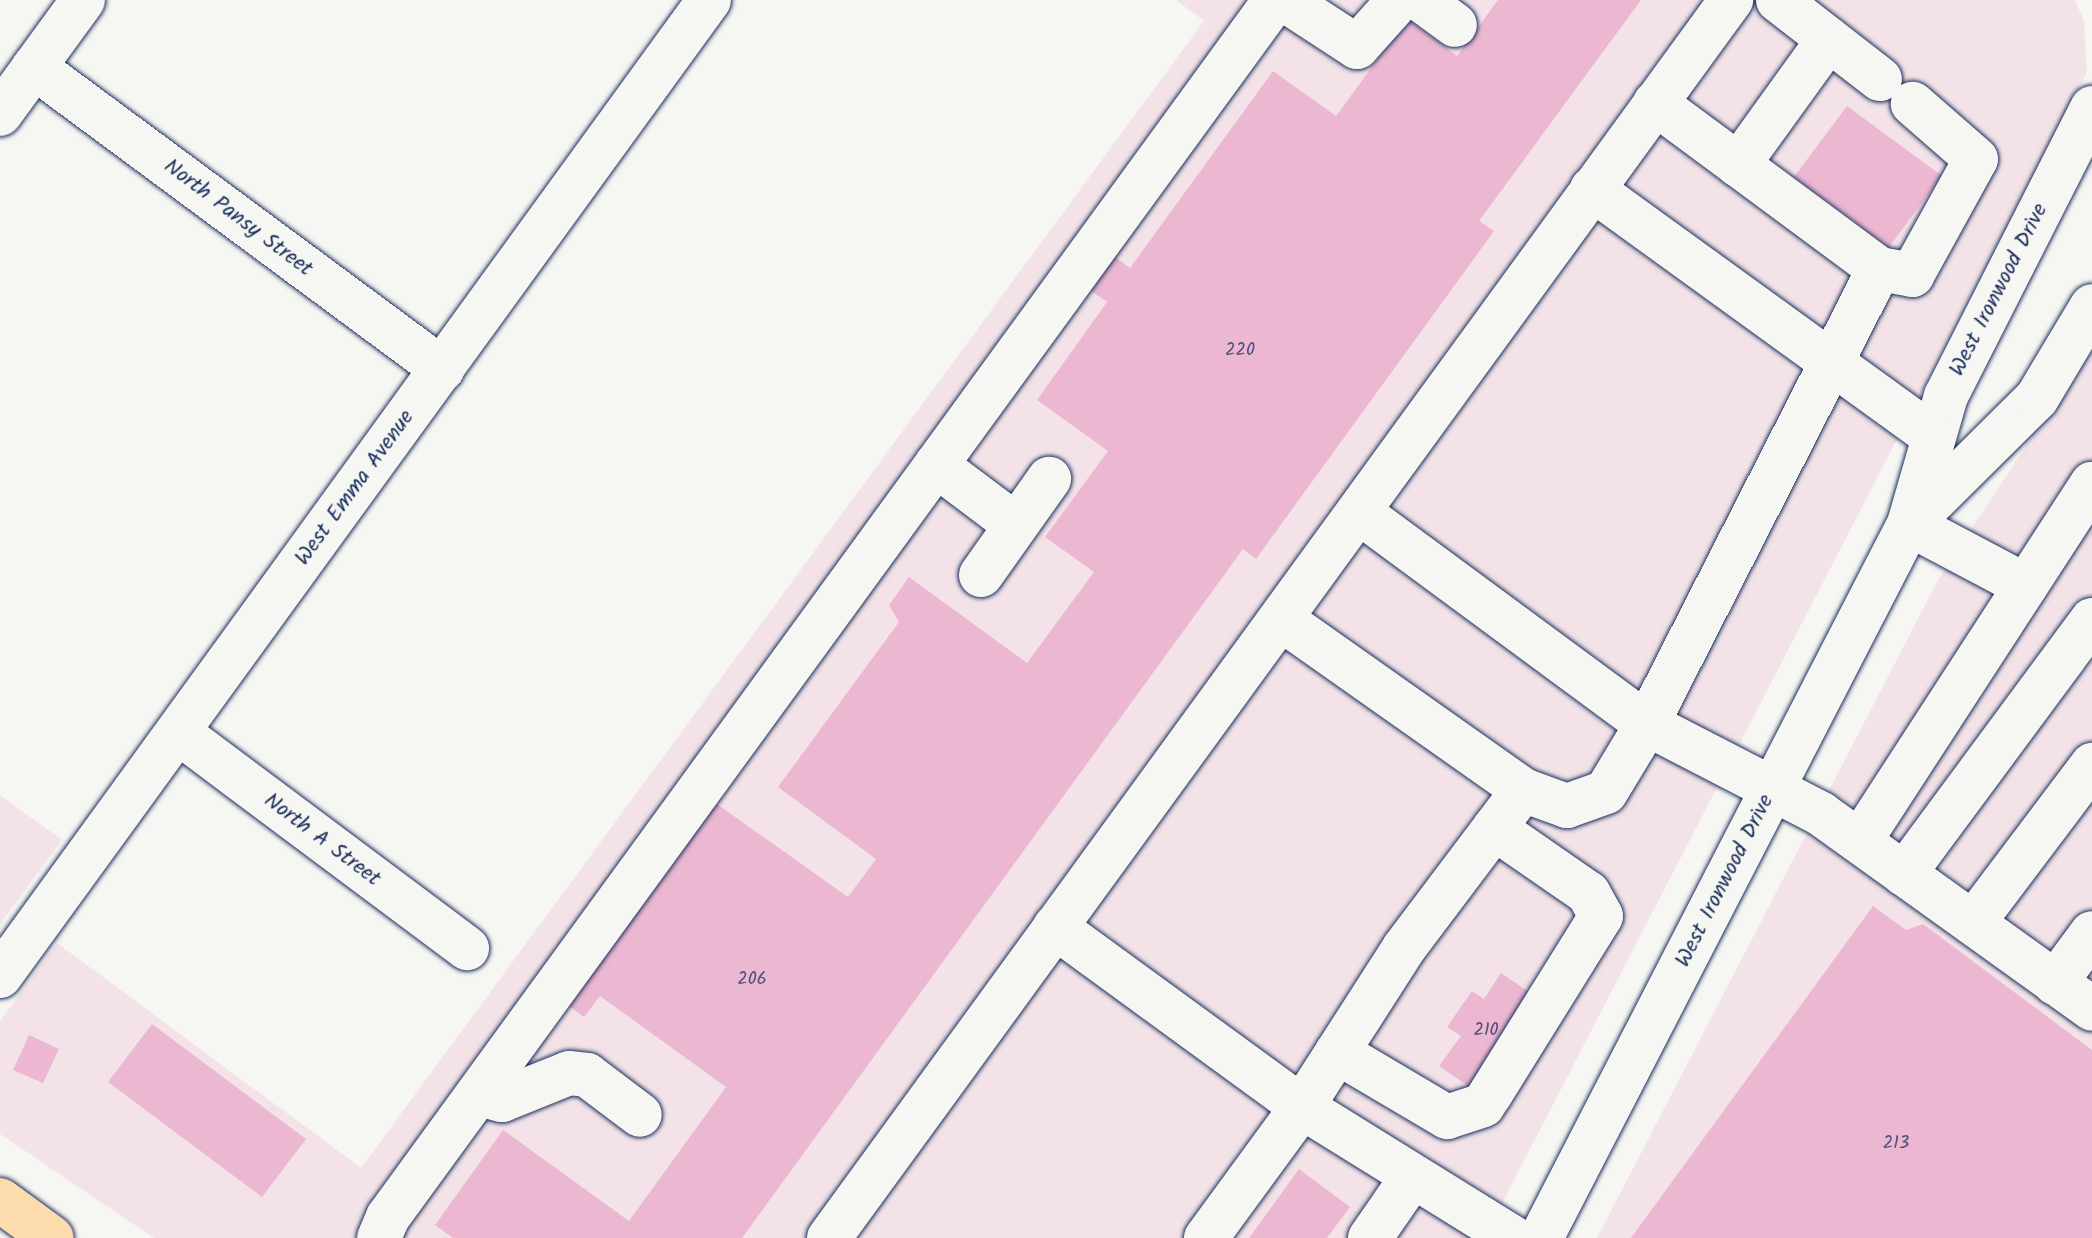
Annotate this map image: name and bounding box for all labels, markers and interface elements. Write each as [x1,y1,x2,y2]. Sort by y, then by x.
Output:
street label: North Pansy Street [158,153,318,283]
street label: West Ironwood Drive [1944,199,2054,381]
house number: 220 [1225,340,1255,362]
street label: West Emma Avenue [290,405,420,571]
street label: North A Street [258,788,386,892]
street label: West Ironwood Drive [1670,790,1780,972]
house number: 206 [737,969,767,991]
house number: 210 [1473,1020,1499,1042]
house number: 213 [1883,1133,1909,1155]

